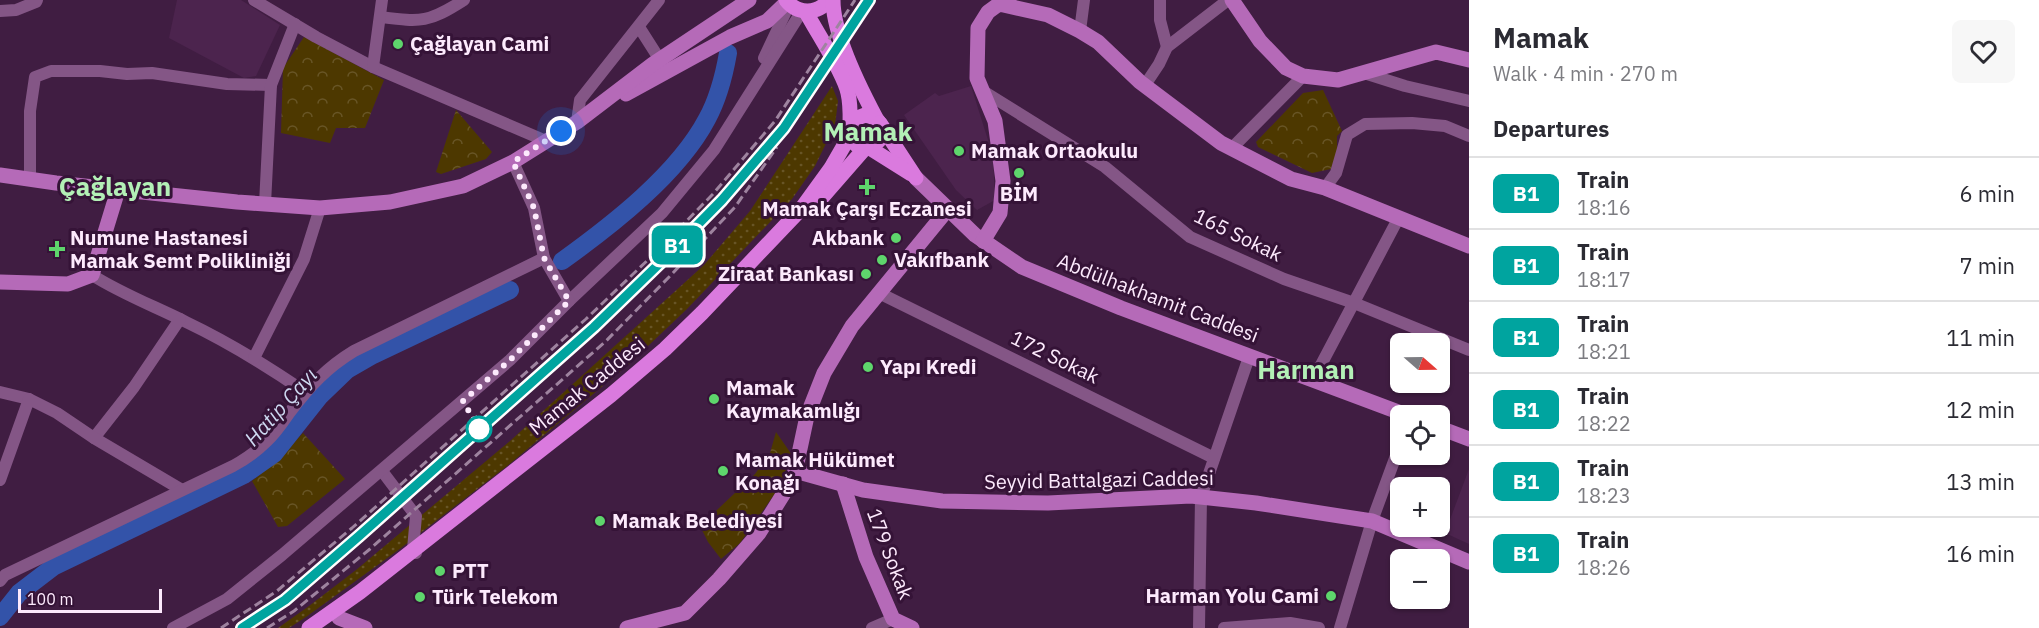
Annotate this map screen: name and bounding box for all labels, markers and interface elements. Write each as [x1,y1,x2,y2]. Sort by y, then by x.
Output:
text: Mamak [1493,19,1589,56]
button: heart [1952,20,2015,83]
place label: Çağlayan Cami [410,30,549,57]
marker: Çağlayan Cami [391,37,405,51]
text: Walk · 4 min · 270 m [1493,60,1678,87]
district label: Mamak [823,114,913,148]
text: Departures [1493,114,1609,143]
your location [546,116,576,146]
place label: Mamak Ortaokulu [971,137,1138,164]
marker: Mamak Ortaokulu [952,144,966,158]
text: Train [1577,165,1629,194]
marker: BİM [1012,166,1026,180]
district label: Çağlayan [59,169,171,203]
text: B1 [1513,179,1539,207]
text: 6 min [1959,179,2015,208]
marker: Mamak Çarşı Eczanesi [860,180,874,194]
place label: BİM [1000,180,1038,207]
text: 18:16 [1577,194,1631,221]
place label: Mamak Çarşı Eczanesi [762,195,972,222]
street label: 165 Sokak [1190,202,1287,268]
place label: Numune Hastanesi Mamak Semt Polikliniği [70,224,291,274]
place label: Akbank [812,224,884,251]
line badge: B1 [650,226,704,264]
text: B1 [664,231,690,259]
marker: Akbank [889,231,903,245]
text: Train [1577,237,1629,266]
marker: Numune Hastanesi Mamak Semt Polikliniği [48,240,66,258]
place label: Vakıfbank [894,246,990,273]
street label: Abdülhakhamit Caddesi [1054,247,1263,348]
text: B1 [1513,251,1539,279]
text: 7 min [1959,251,2015,280]
marker: Vakıfbank [875,253,889,267]
place label: Ziraat Bankası [718,260,854,287]
text: 18:17 [1577,266,1631,293]
marker: Ziraat Bankası [859,267,873,281]
text: Train [1577,309,1629,338]
text: B1 [1513,323,1539,351]
text: 11 min [1946,323,2015,352]
street label: 172 Sokak [1007,324,1104,390]
street label: Mamak Caddesi [523,330,650,441]
north arrow [1390,333,1450,393]
map controls [1390,333,1450,609]
text: 18:21 [1577,338,1631,365]
district label: Harman [1257,352,1355,386]
place label: Yapı Kredi [880,353,976,380]
marker: Yapı Kredi [861,360,875,374]
water label: Hatip Çayı [238,361,323,451]
place label: Mamak Kaymakamlığı [726,374,860,424]
text: Train [1577,381,1629,410]
marker: Mamak Kaymakamlığı [707,392,721,406]
text: B1 [1513,395,1539,423]
text: 12 min [1946,395,2015,424]
button: locate [1390,405,1450,465]
text: 18:22 [1577,410,1631,437]
unlabelled marker [466,416,492,442]
place label: Mamak Hükümet Konağı [735,446,895,496]
text: Train [1577,453,1629,482]
marker: Mamak Hükümet Konağı [716,464,730,478]
street label: Seyyid Battalgazi Caddesi [984,464,1214,495]
text: B1 [1513,467,1539,495]
text: 13 min [1946,467,2015,496]
button: + [1390,477,1450,537]
text: 18:23 [1577,482,1631,509]
street label: 179 Sokak [861,505,920,604]
place label: Mamak Belediyesi [612,507,783,534]
marker: Mamak Belediyesi [593,514,607,528]
text: Train [1577,525,1629,554]
text: B1 [1513,539,1539,567]
text: 16 min [1946,539,2015,568]
button: − [1390,549,1450,609]
text: 18:26 [1577,554,1631,581]
place label: PTT [452,557,489,584]
marker: PTT [433,564,447,578]
place label: Harman Yolu Cami [1145,582,1319,609]
place label: Türk Telekom [432,583,558,610]
scale bar [18,586,162,614]
text: 100 m [27,589,74,609]
marker: Harman Yolu Cami [1324,589,1338,603]
marker: Türk Telekom [413,590,427,604]

